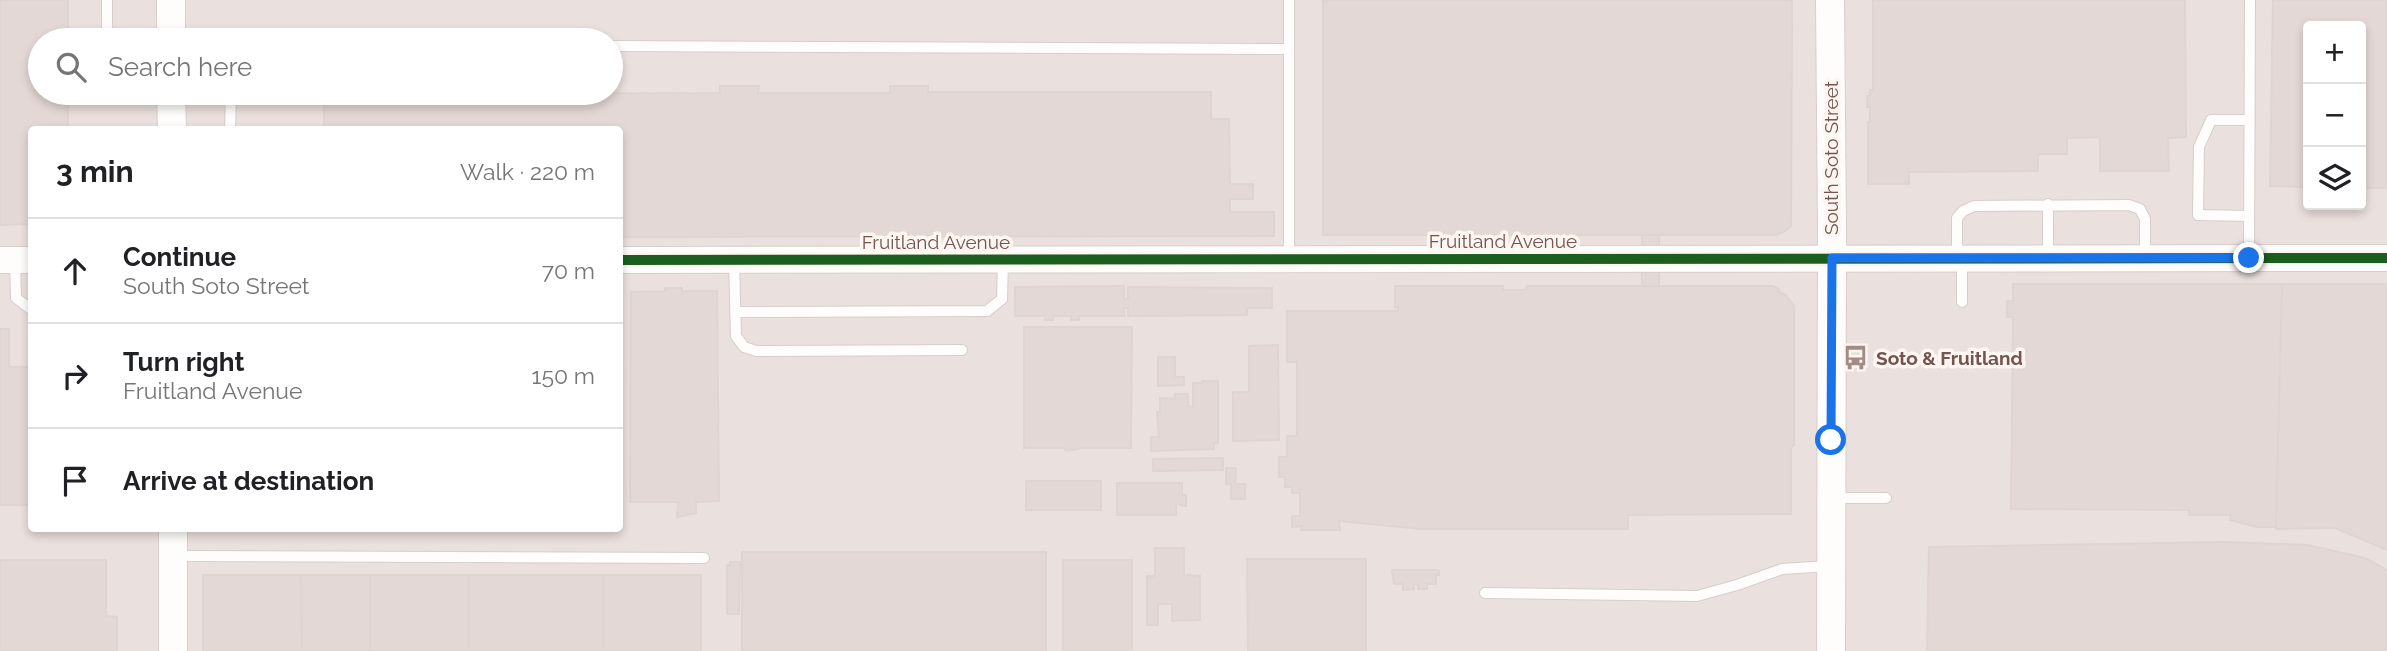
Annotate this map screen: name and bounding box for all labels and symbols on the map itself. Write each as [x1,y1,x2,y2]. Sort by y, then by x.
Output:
street label: South Soto Street [1820,80,1842,235]
street label: Fruitland Avenue [1429,230,1577,252]
street label: Fruitland Avenue [862,231,1010,253]
route end [2233,242,2264,273]
bus stop icon: Soto & Fruitland [1842,344,1870,372]
place label: Soto & Fruitland [1876,347,2023,369]
route start [1815,424,1846,455]

